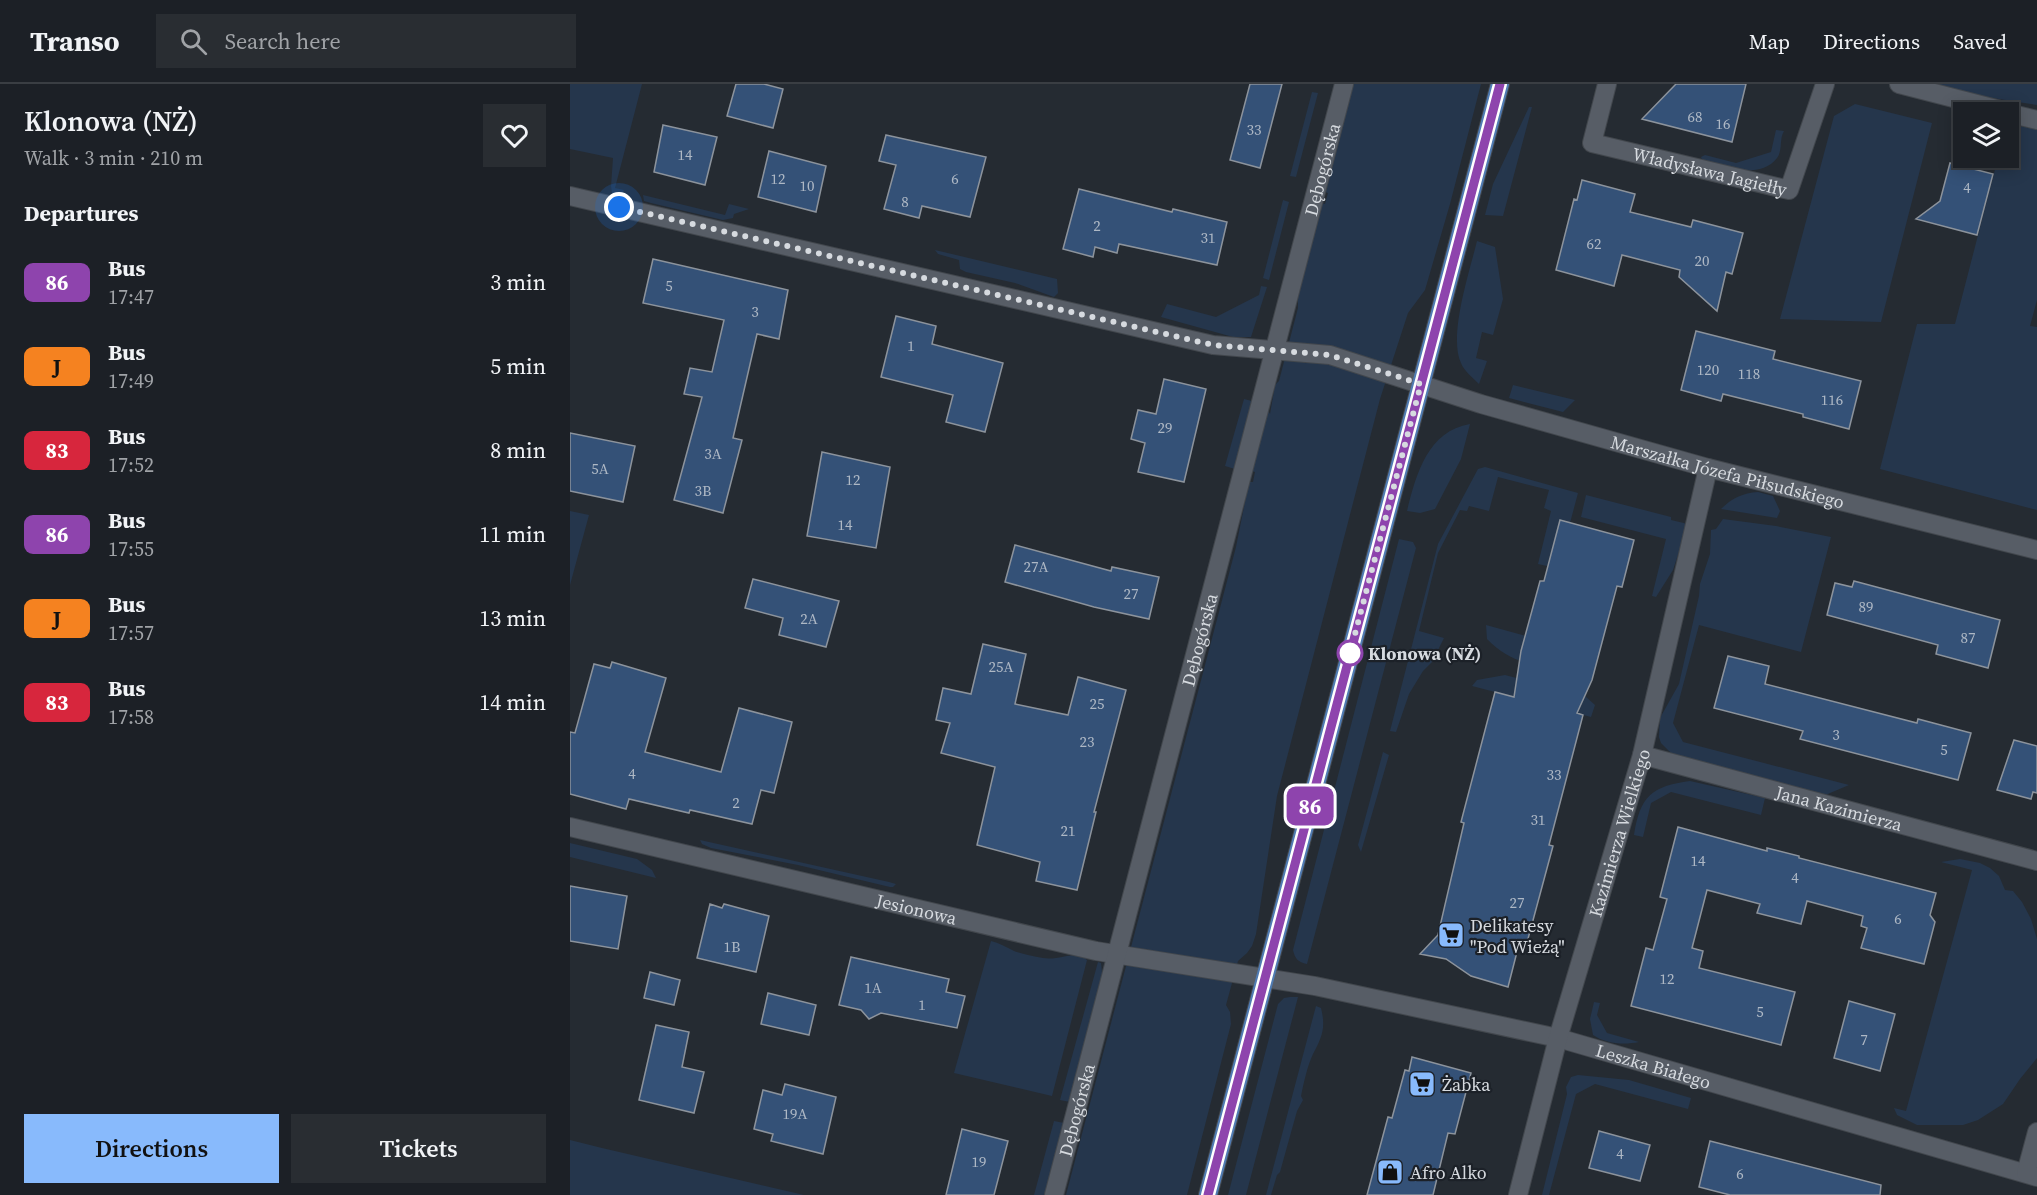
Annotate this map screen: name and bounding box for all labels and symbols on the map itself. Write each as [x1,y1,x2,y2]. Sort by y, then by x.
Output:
house number: 68 [1687,106,1703,127]
house number: 16 [1715,113,1731,134]
house number: 33 [1246,119,1262,140]
street label: Dębogórska [1298,119,1346,219]
street label: Władysława Jagiełły [1630,141,1790,202]
house number: 14 [677,144,693,165]
house number: 12 [770,168,786,189]
house number: 6 [951,168,959,189]
house number: 10 [799,175,815,196]
house number: 4 [1963,177,1971,198]
house number: 8 [901,191,909,212]
your location [604,192,634,222]
house number: 2 [1093,215,1101,236]
house number: 31 [1200,227,1216,248]
house number: 62 [1586,233,1602,254]
house number: 20 [1694,250,1710,271]
house number: 5 [665,275,673,296]
house number: 3 [751,301,759,322]
house number: 1 [907,335,915,356]
house number: 120 [1697,359,1719,380]
house number: 118 [1738,363,1760,384]
house number: 116 [1821,389,1843,410]
house number: 29 [1157,417,1173,438]
street label: Marszałka Józefa Piłsudskiego [1608,429,1847,514]
house number: 3A [704,443,722,464]
house number: 5A [591,458,609,479]
house number: 12 [845,469,861,490]
house number: 3B [695,480,711,501]
house number: 14 [837,514,853,535]
house number: 27A [1024,556,1049,577]
house number: 27 [1123,583,1139,604]
street label: Dębogórska [1175,590,1223,689]
house number: 89 [1858,596,1874,617]
house number: 2A [800,608,818,629]
house number: 87 [1960,627,1976,648]
marker: Klonowa (NŻ) [1337,640,1363,666]
place label: Klonowa (NŻ) [1368,641,1481,666]
house number: 25A [989,656,1014,677]
house number: 25 [1089,693,1105,714]
house number: 3 [1832,724,1840,745]
house number: 23 [1079,731,1095,752]
house number: 5 [1940,739,1948,760]
street label: Kazimierza Wielkiego [1582,746,1656,920]
house number: 4 [628,763,636,784]
house number: 33 [1546,764,1562,785]
street label: Jana Kazimierza [1772,779,1906,837]
line badge: 86 [1283,786,1337,826]
house number: 2 [732,792,740,813]
house number: 31 [1530,809,1546,830]
house number: 21 [1060,820,1076,841]
house number: 14 [1690,850,1706,871]
house number: 4 [1791,867,1799,888]
street label: Jesionowa [873,887,960,930]
house number: 27 [1509,892,1525,913]
house number: 6 [1894,908,1902,929]
place label: Delikatesy "Pod Wieżą" [1470,913,1565,959]
supermarket icon: Delikatesy "Pod Wieżą" [1436,920,1466,950]
house number: 1B [724,936,740,957]
house number: 12 [1659,968,1675,989]
house number: 1A [864,977,882,998]
house number: 1 [918,994,926,1015]
house number: 5 [1756,1001,1764,1022]
house number: 7 [1860,1029,1868,1050]
street label: Leszka Białego [1593,1037,1714,1094]
street label: Dębogórska [1052,1060,1101,1159]
supermarket icon: Żabka [1407,1069,1437,1099]
place label: Żabka [1442,1072,1491,1097]
house number: 19A [783,1103,808,1124]
house number: 4 [1616,1143,1624,1164]
house number: 19 [971,1151,987,1172]
shop icon: Afro Alko [1375,1157,1405,1187]
place label: Afro Alko [1410,1160,1487,1185]
house number: 6 [1736,1163,1744,1184]

